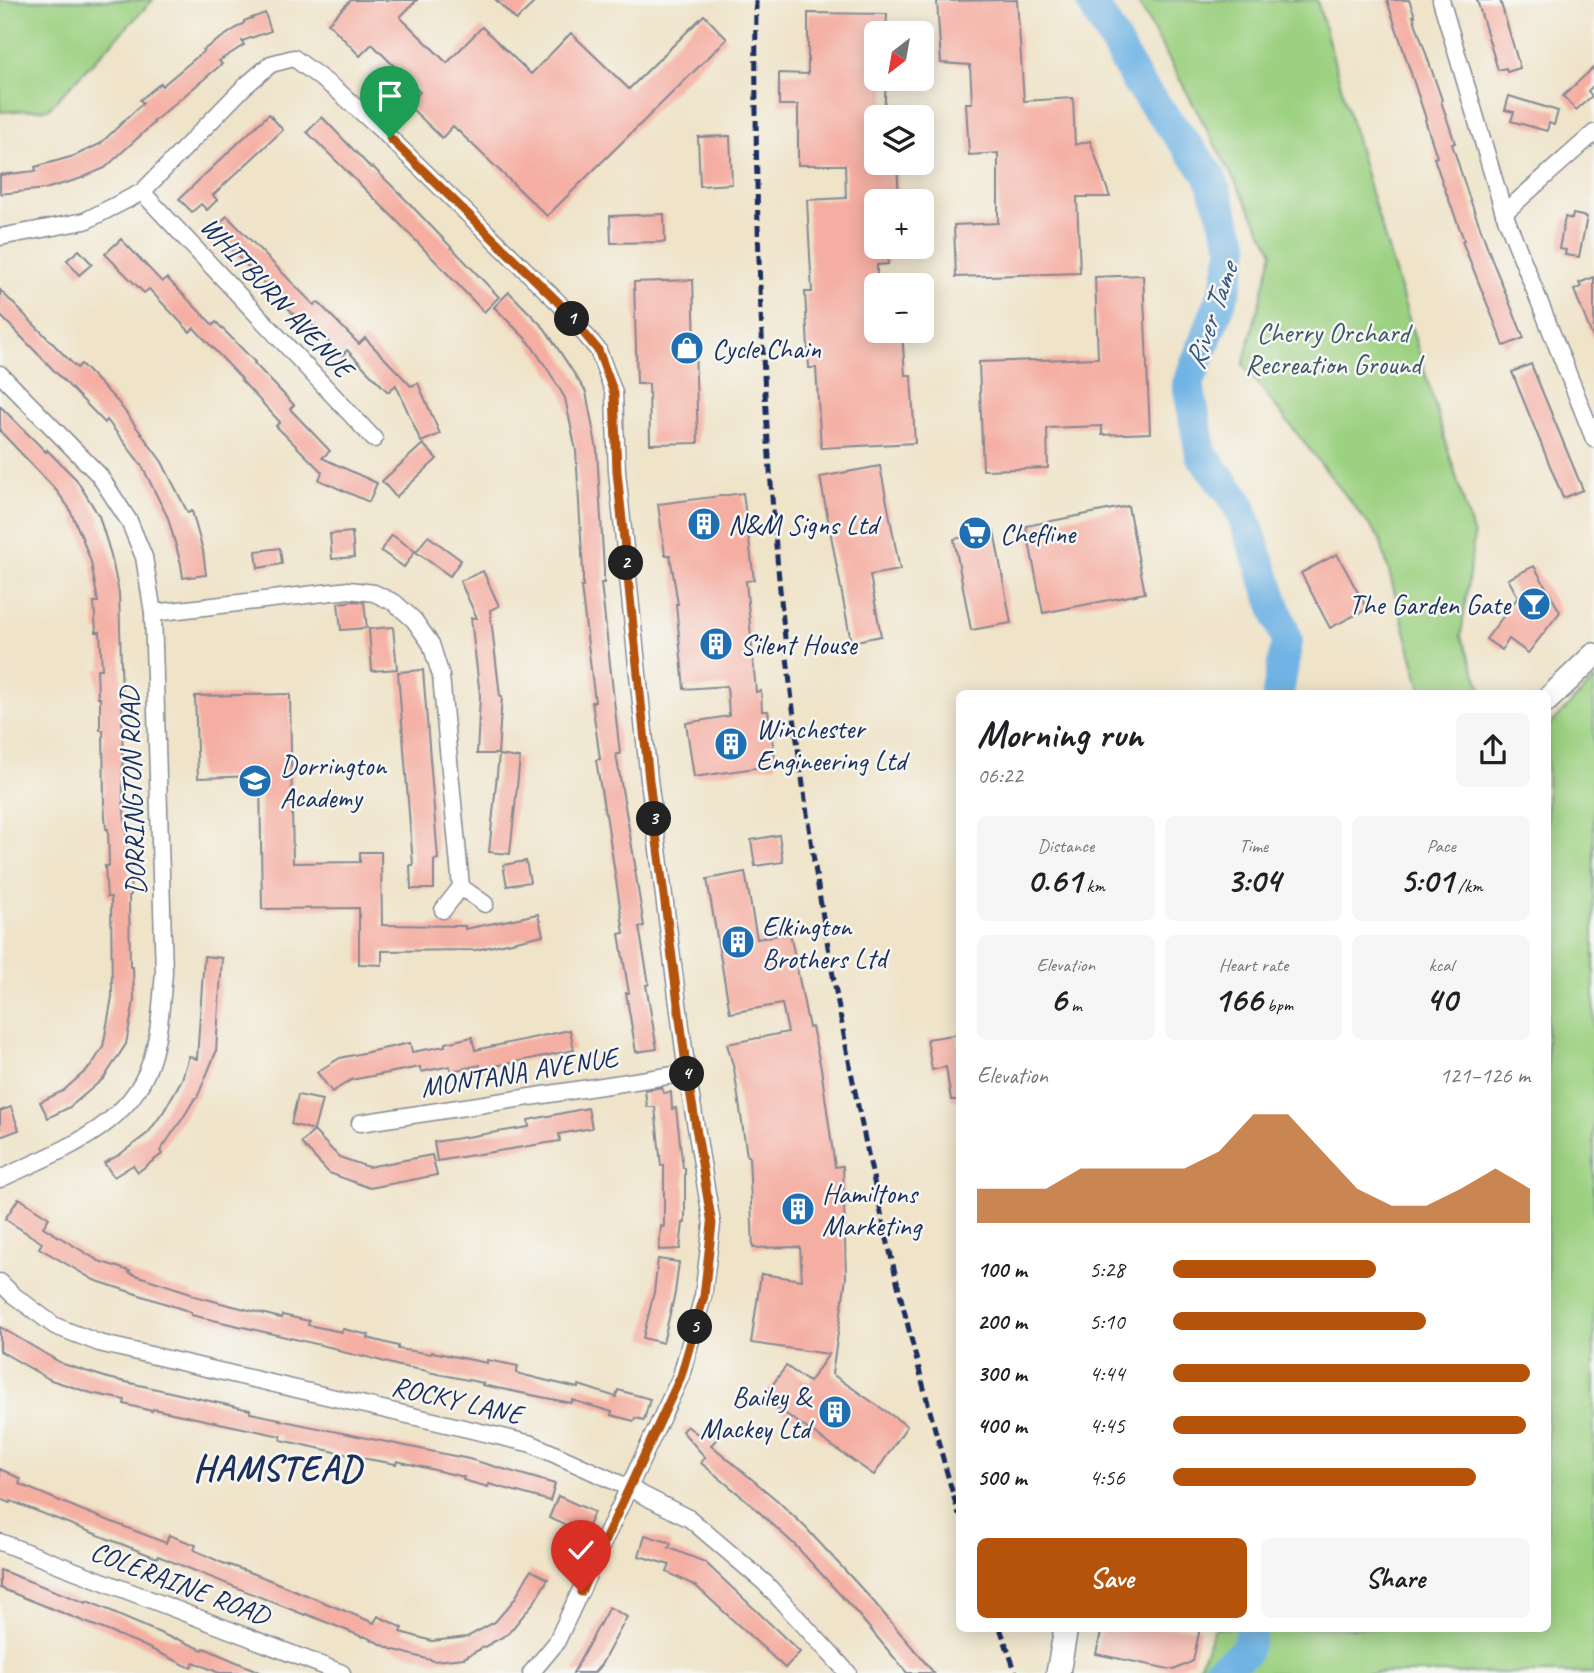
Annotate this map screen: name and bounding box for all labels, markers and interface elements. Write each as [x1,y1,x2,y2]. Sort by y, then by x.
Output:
north arrow [864,21,934,91]
map controls [864,21,934,343]
pin [360,66,420,138]
icon: arrive [371,77,409,115]
button: layers [864,105,934,175]
button: + [864,189,934,259]
street label: WHITBURN AVENUE [193,209,363,388]
water label: River Tame [1175,254,1248,374]
button: − [864,273,934,343]
pin: 1 [554,302,590,336]
text: 1 [567,306,576,330]
park label: Cherry Orchard Recreation Ground [1245,315,1425,382]
shop icon: Cycle Chain [668,329,706,367]
place label: Cycle Chain [712,331,821,366]
building icon: N&M Signs Ltd [685,505,723,543]
place label: N&M Signs Ltd [728,507,881,542]
supermarket icon: Chefline [956,514,994,552]
place label: Chefline [1000,516,1077,551]
pin: 2 [608,546,644,580]
text: 2 [621,550,630,574]
bar icon: The Garden Gate [1515,585,1553,623]
place label: The Garden Gate [1349,587,1512,622]
building icon: Silent House [697,625,735,663]
place label: Silent House [740,627,858,662]
street label: DORRINGTON ROAD [111,684,153,896]
place label: Winchester Engineering Ltd [756,711,910,778]
text: Morning run [977,711,1143,758]
button: share [1456,713,1530,787]
building icon: Winchester Engineering Ltd [712,725,750,763]
place label: Dorrington Academy [280,748,387,815]
text: 06:22 [977,761,1023,790]
school or university icon: Dorrington Academy [236,762,274,800]
pin: 3 [636,802,672,836]
text: 3 [649,806,658,830]
text: Distance [1037,834,1094,858]
text: Time [1239,834,1268,858]
text: Pace [1427,834,1456,858]
text: 0.61 [1027,858,1082,903]
text: 3:04 [1226,858,1281,903]
text: 5:01 [1400,858,1453,903]
text: km [1082,874,1105,898]
text: /km [1453,874,1483,898]
place label: Elkington Brothers Ltd [762,909,890,976]
building icon: Elkington Brothers Ltd [719,923,757,961]
text: Elevation [1037,953,1095,977]
text: Heart rate [1219,953,1288,977]
text: kcal [1429,953,1454,977]
text: 6 [1050,977,1066,1022]
text: 166 [1214,977,1263,1022]
text: 40 [1425,977,1457,1022]
text: m [1066,993,1082,1017]
text: bpm [1263,993,1293,1017]
street label: MONTANA AVENUE [418,1039,623,1105]
pin: 4 [670,1056,704,1092]
text: 4 [682,1061,691,1085]
text: Elevation [977,1061,1048,1090]
text: 121–126 m [1439,1061,1530,1090]
place label: Hamiltons Marketing [822,1176,923,1243]
building icon: Hamiltons Marketing [779,1190,817,1228]
text: 100 m [977,1255,1027,1284]
text: 5:28 [1089,1255,1125,1284]
text: 200 m [977,1307,1027,1336]
text: 5:10 [1089,1307,1125,1336]
pin: 5 [678,1310,712,1344]
text: 5 [690,1314,699,1338]
text: 300 m [977,1359,1027,1388]
text: 4:44 [1089,1359,1125,1388]
street label: ROCKY LANE [388,1368,529,1433]
place label: Bailey & Mackey Ltd [700,1379,814,1446]
building icon: Bailey & Mackey Ltd [816,1393,854,1431]
text: 400 m [977,1411,1027,1440]
text: 4:45 [1089,1411,1125,1440]
district label: HAMSTEAD [193,1446,364,1491]
text: 500 m [977,1463,1026,1492]
text: 4:56 [1089,1463,1125,1492]
pin [551,1520,611,1592]
icon: check [562,1531,600,1569]
street label: COLERAINE ROAD [86,1533,277,1634]
button: Save [977,1538,1247,1618]
button: Share [1261,1538,1530,1618]

